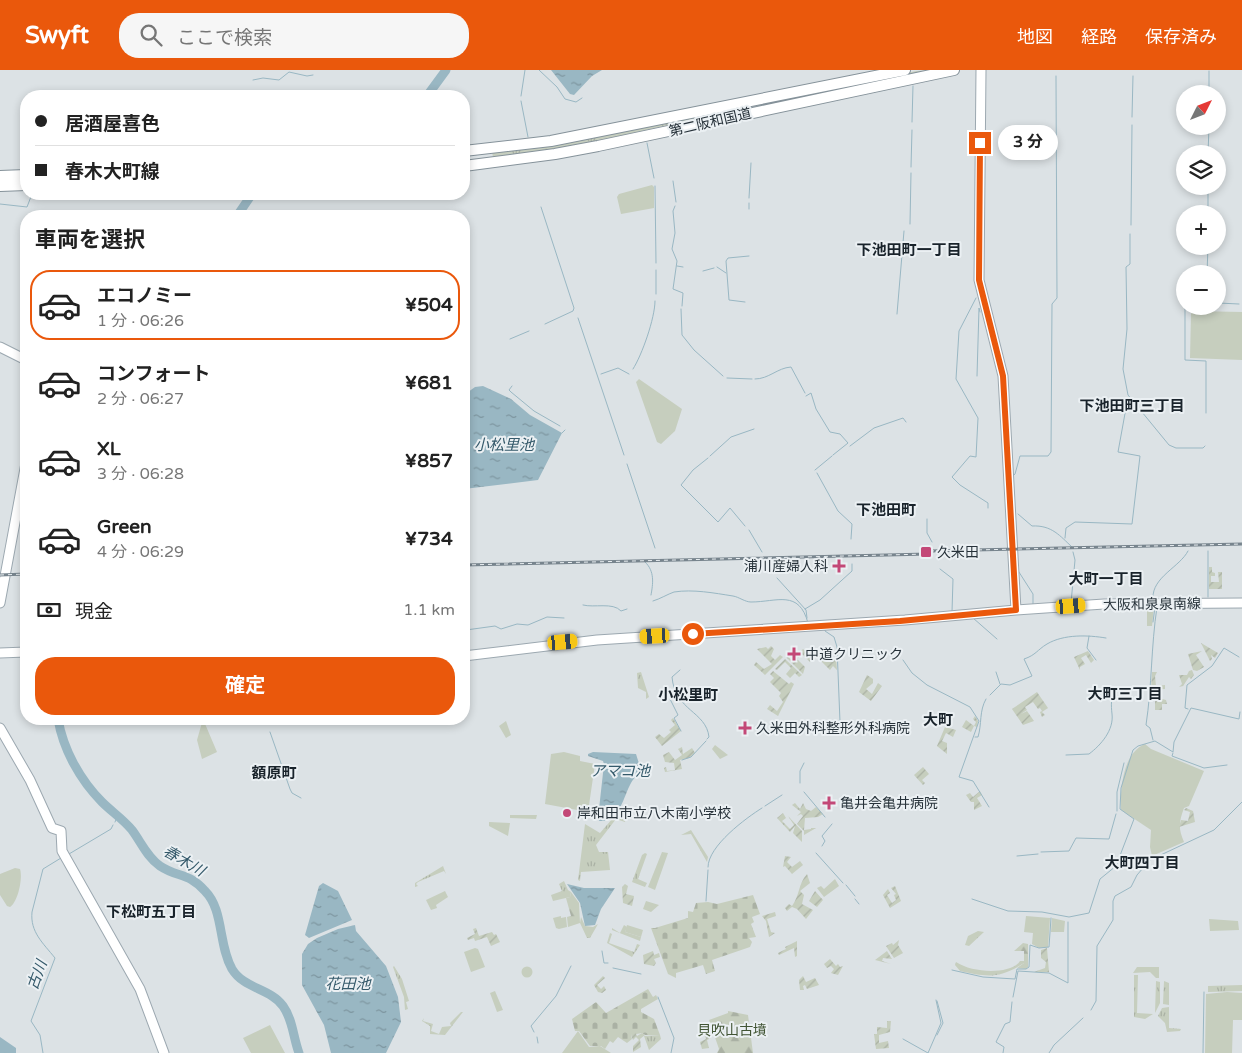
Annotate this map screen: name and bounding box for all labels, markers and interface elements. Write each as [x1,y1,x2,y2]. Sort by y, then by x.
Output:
search box [119,13,469,58]
text: Swyft [25,21,89,50]
icon: search [137,21,165,49]
text: 地図 [1017,26,1053,48]
text: 経路 [1081,26,1117,48]
text: 保存済み [1145,26,1217,48]
text: ここで検索 [177,27,272,49]
north arrow [1176,85,1226,135]
map controls [1176,85,1226,315]
street label: 第二阪和国道 [667,105,753,140]
text: 居酒屋喜色 [65,113,160,135]
callout: 3 分 [998,126,1058,160]
route end [969,132,991,154]
text: 3 分 [1013,132,1043,152]
button: layers [1176,145,1226,195]
text: 春木大町線 [65,161,160,183]
button: + [1176,205,1226,255]
text: 車両を選択 [35,227,145,253]
district label: 下池田町一丁目 [856,241,962,259]
button: − [1176,265,1226,315]
icon: car [37,283,82,328]
text: エコノミー [97,285,192,307]
text: ¥504 [405,294,453,316]
text: 1 分 · 06:26 [97,311,184,331]
icon: car [37,361,82,406]
text: コンフォート [97,363,210,385]
text: ¥681 [405,372,453,394]
text: 2 分 · 06:27 [97,389,184,409]
district label: 下池田町三丁目 [1079,397,1185,415]
water label: 小松里池 [474,436,536,454]
text: XL [97,438,121,460]
icon: car [37,439,82,484]
text: ¥857 [405,450,453,472]
text: 3 分 · 06:28 [97,464,184,484]
district label: 下池田町 [856,501,916,519]
text: Green [97,516,151,538]
icon: car [37,517,82,562]
text: ¥734 [405,528,453,550]
text: 4 分 · 06:29 [97,542,184,562]
place label: 久米田 [937,544,979,561]
marker: 久米田 [919,545,933,559]
place label: 浦川産婦人科 [744,558,828,575]
marker: 浦川産婦人科 [832,559,846,573]
district label: 大町一丁目 [1068,570,1144,588]
street label: 大阪和泉泉南線 [1103,595,1201,614]
icon: cash [35,596,63,624]
car [1055,597,1086,615]
text: 1.1 km [403,600,455,620]
text: 現金 [75,601,113,623]
route start [682,623,704,645]
car [639,628,670,644]
car [547,633,578,651]
place label: 中道クリニック [805,646,903,663]
marker: 中道クリニック [787,647,801,661]
button: 確定 [35,657,455,715]
district label: 大町三丁目 [1087,685,1163,703]
district label: 小松里町 [658,686,718,704]
district label: 大町 [923,711,953,729]
place label: 久米田外科整形外科病院 [756,720,910,737]
marker: 久米田外科整形外科病院 [738,721,752,735]
water label: アマコ池 [590,762,652,780]
district label: 額原町 [251,764,297,782]
place label: 亀井会亀井病院 [840,795,938,812]
marker: 亀井会亀井病院 [822,796,836,810]
place label: 岸和田市立八木南小学校 [577,805,731,822]
marker: 岸和田市立八木南小学校 [561,807,573,819]
water label: 春木川 [160,842,210,881]
district label: 大町四丁目 [1104,854,1180,872]
district label: 下松町五丁目 [106,903,196,921]
water label: 古川 [23,956,51,992]
water label: 花田池 [325,975,372,993]
park label: 貝吹山古墳 [697,1022,767,1039]

